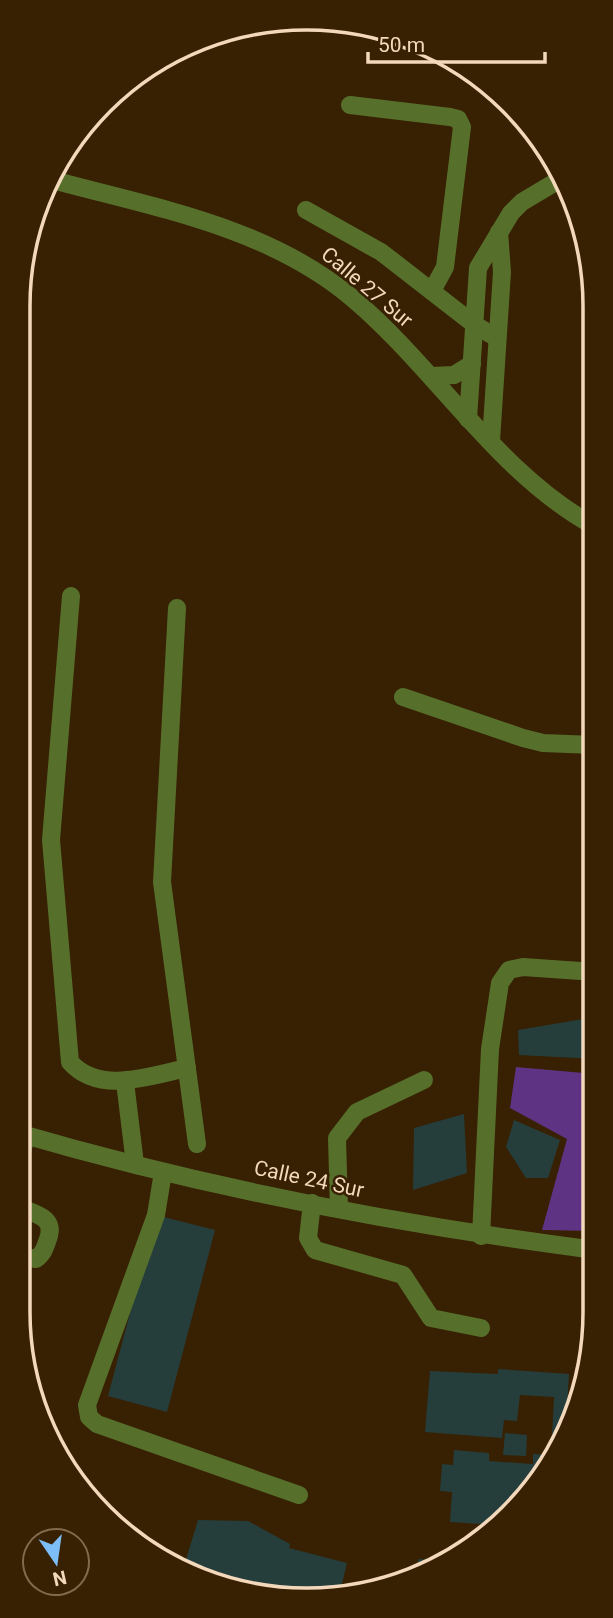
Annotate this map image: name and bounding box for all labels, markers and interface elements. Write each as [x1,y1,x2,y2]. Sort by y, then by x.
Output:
scale bar [368,21,545,65]
text: 50 m [378,33,425,57]
street label: Calle 27 Sur [317,242,417,332]
street label: Calle 24 Sur [252,1156,366,1202]
north arrow [21,1527,91,1597]
text: N [51,1565,69,1591]

